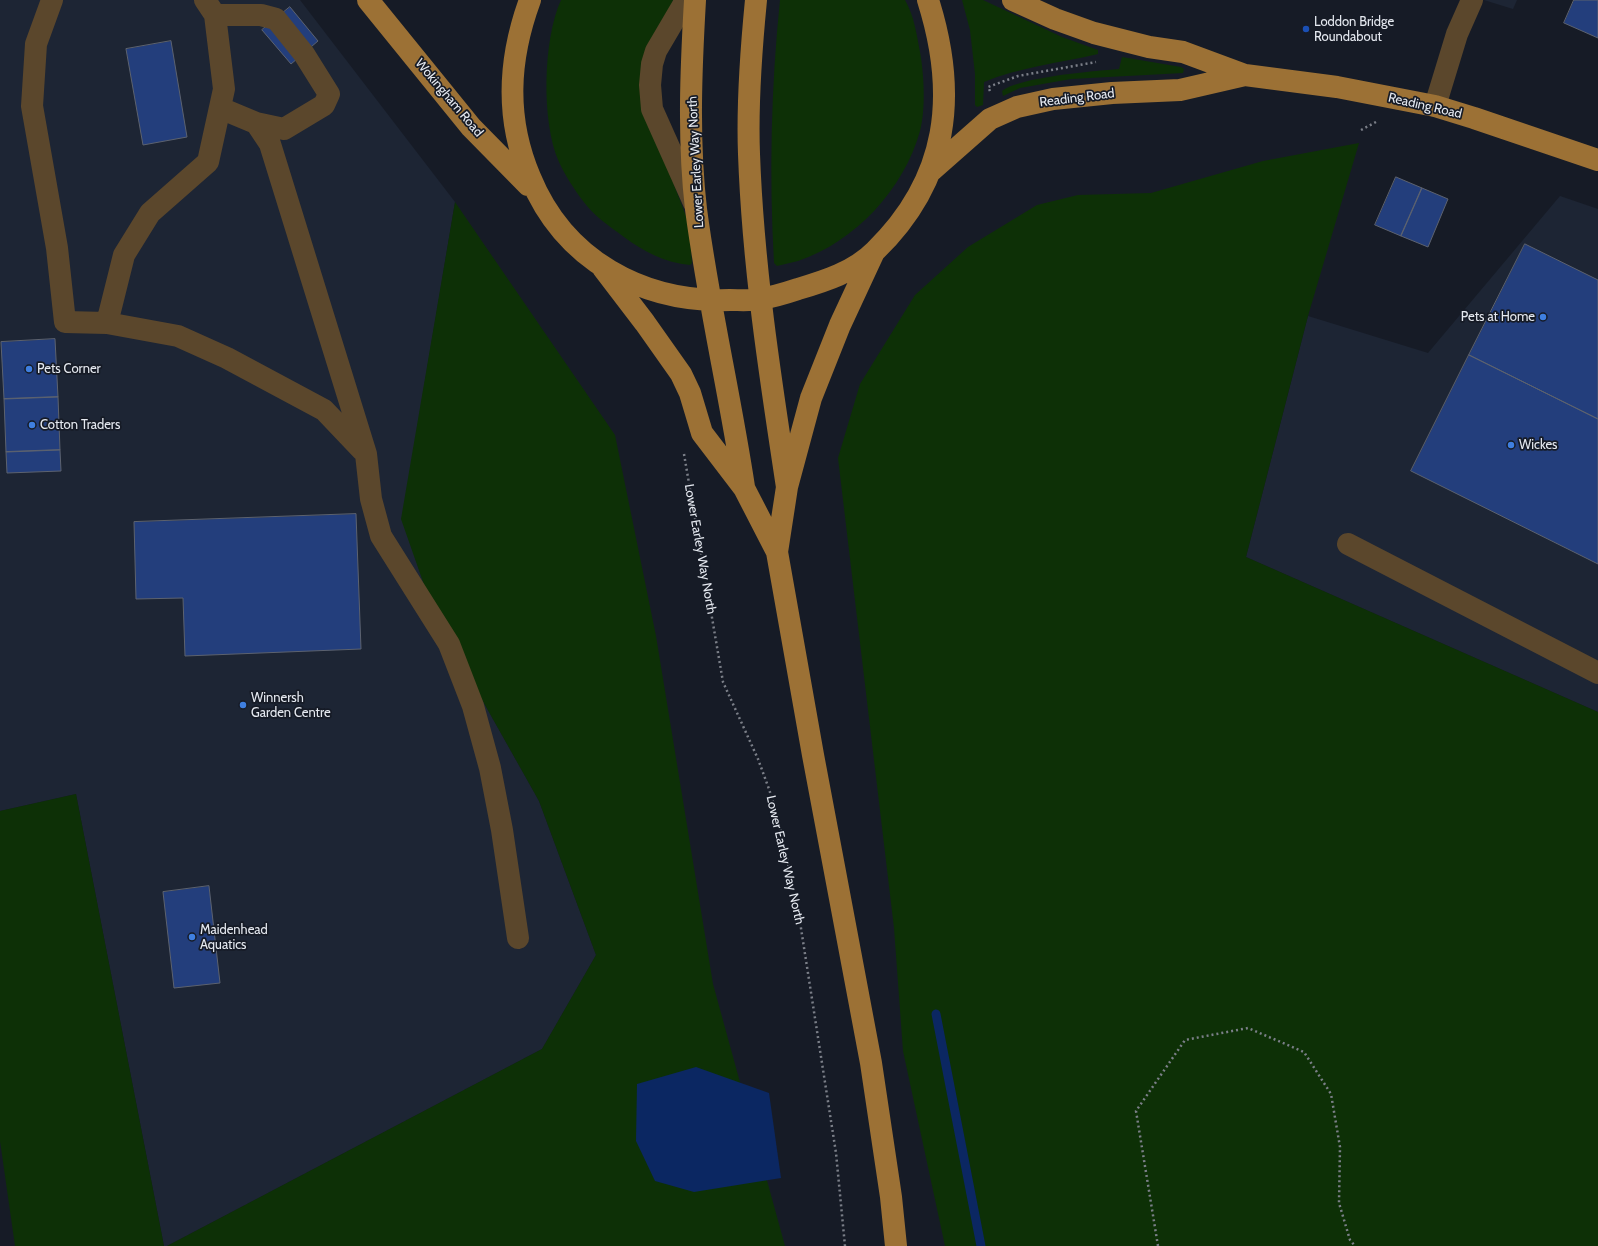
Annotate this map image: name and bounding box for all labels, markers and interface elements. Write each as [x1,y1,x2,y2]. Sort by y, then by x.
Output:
place label: Loddon Bridge Roundabout [1314,14,1394,45]
marker: Loddon Bridge Roundabout [1301,24,1311,34]
street label: Wokingham Road [412,56,486,140]
street label: Reading Road [1039,86,1115,110]
street label: Reading Road [1387,90,1463,122]
street label: Lower Earley Way North [685,96,707,228]
place label: Pets at Home [1461,309,1535,325]
marker: Pets at Home [1538,312,1548,322]
place label: Pets Corner [37,361,101,377]
marker: Pets Corner [24,364,34,374]
place label: Cotton Traders [40,417,120,433]
marker: Cotton Traders [27,420,37,430]
place label: Wickes [1519,437,1557,453]
marker: Wickes [1506,440,1516,450]
street label: Lower Earley Way North [681,483,719,615]
place label: Winnersh Garden Centre [251,690,331,721]
marker: Winnersh Garden Centre [238,700,248,710]
street label: Lower Earley Way North [763,794,807,926]
place label: Maidenhead Aquatics [200,922,268,953]
marker: Maidenhead Aquatics [187,932,197,942]

